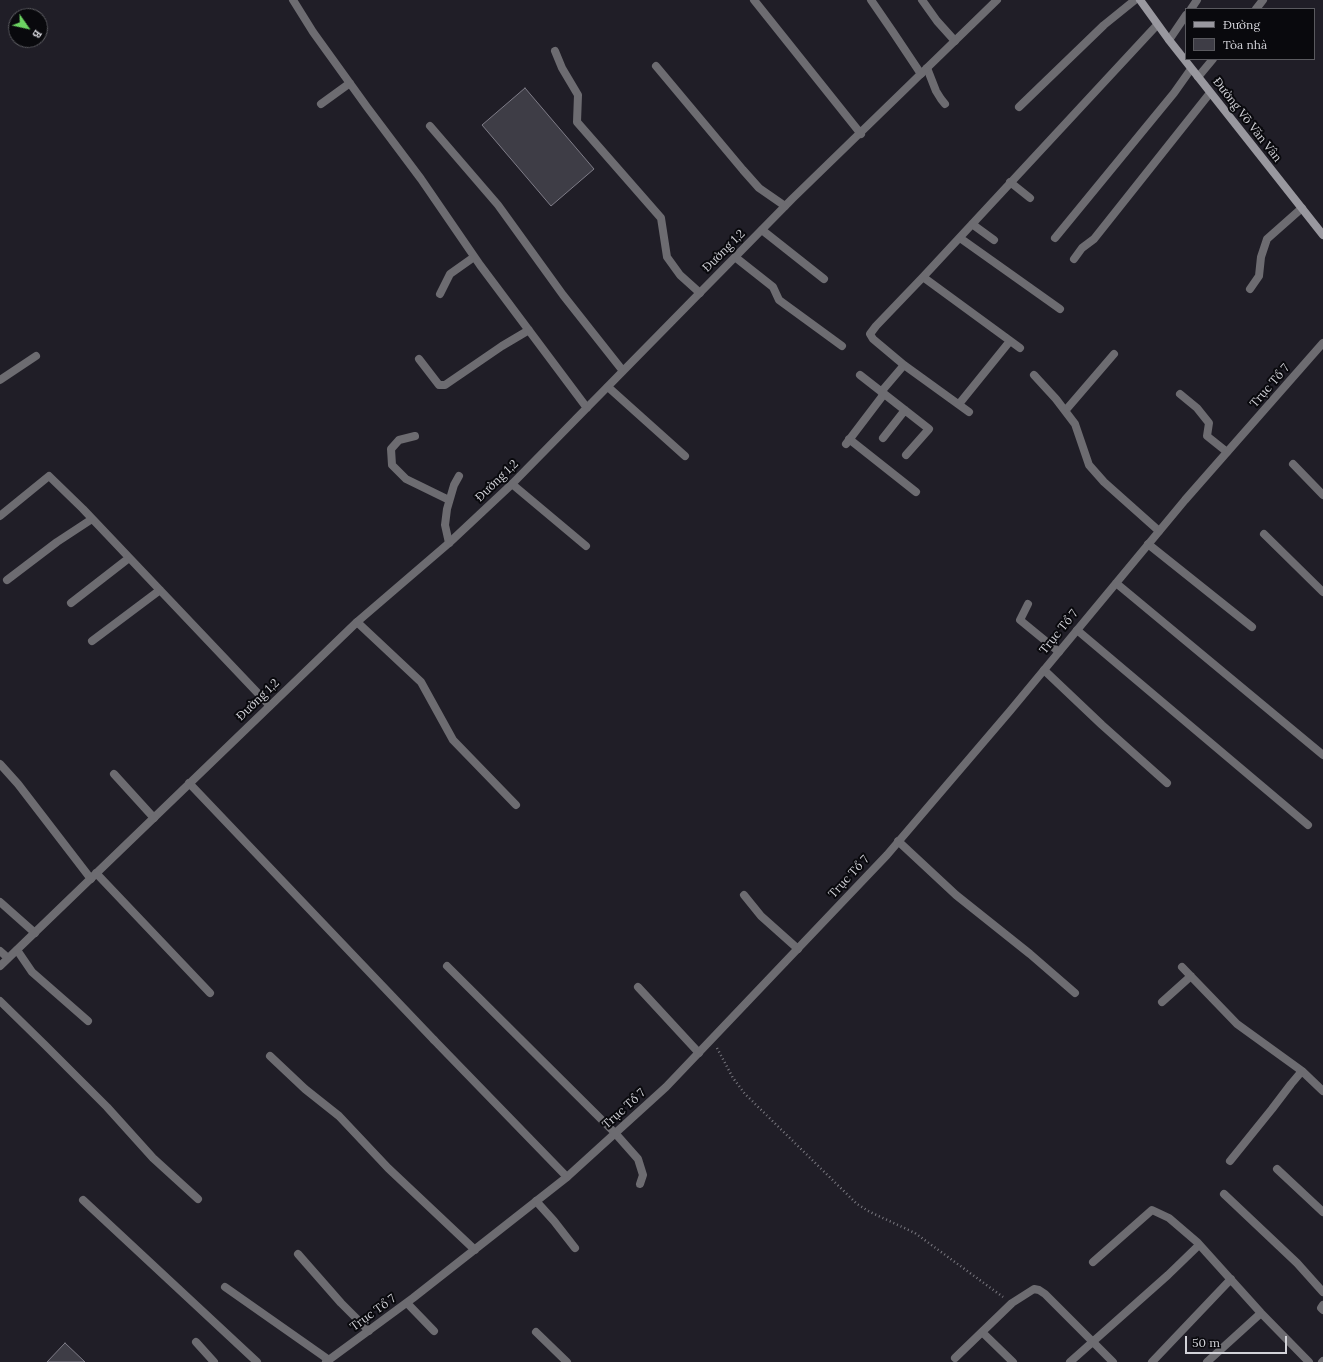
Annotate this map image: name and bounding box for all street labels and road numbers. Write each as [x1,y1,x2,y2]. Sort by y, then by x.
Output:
street label: Đường Võ Văn Vân [1210,75,1284,165]
street label: Đường 1,2 [700,227,748,275]
street label: Trục Tổ 7 [1247,361,1293,411]
street label: Đường 1,2 [473,457,521,505]
street label: Trục Tổ 7 [1037,607,1081,657]
street label: Đường 1,2 [234,676,282,724]
street label: Trục Tổ 7 [826,853,872,901]
street label: Trục Tổ 7 [600,1086,648,1132]
street label: Trục Tổ 7 [347,1292,399,1334]

